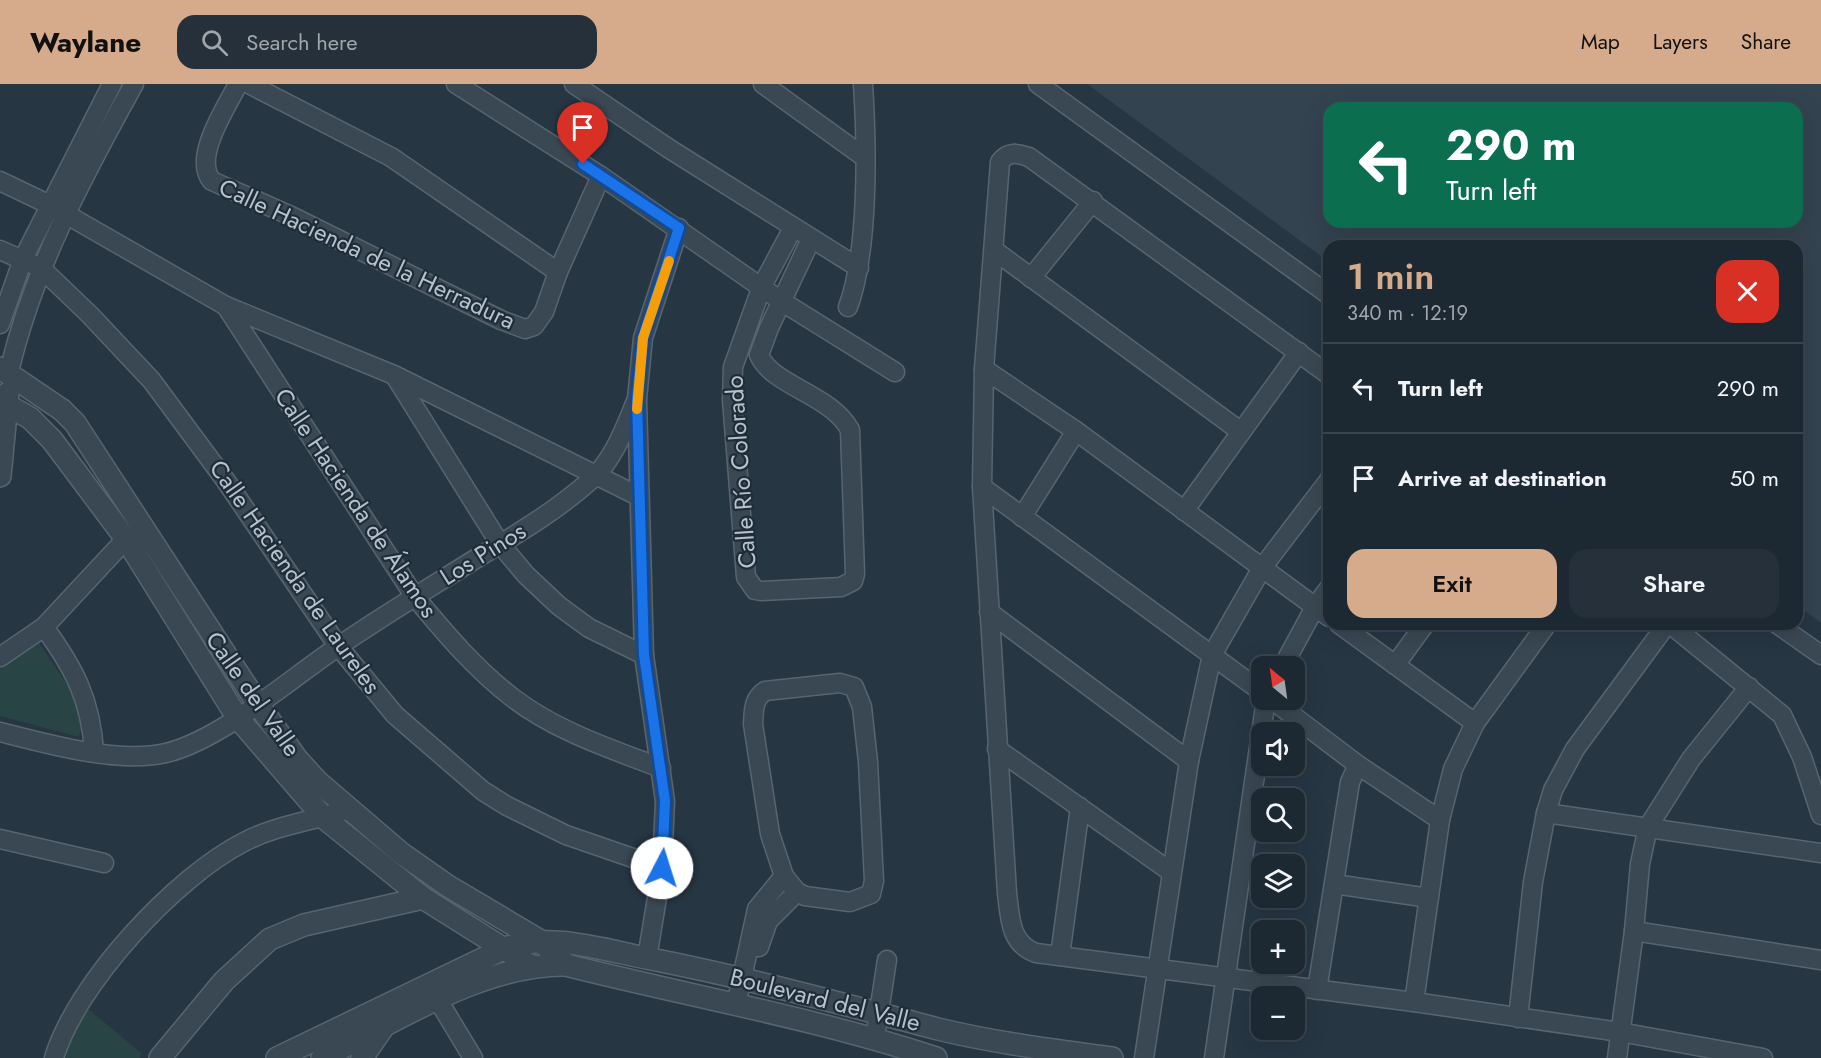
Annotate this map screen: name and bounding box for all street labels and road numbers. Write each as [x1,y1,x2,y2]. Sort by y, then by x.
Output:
street label: Calle Hacienda de la Herradura [213,169,521,338]
street label: Calle Río Colorado [716,374,765,570]
street label: Calle Hacienda de Álamos [266,381,446,624]
street label: Calle Hacienda de Laureles [201,453,390,701]
street label: Los Pinos [433,513,533,594]
street label: Calle del Valle [197,624,310,763]
street label: Boulevard del Valle [726,959,924,1040]

